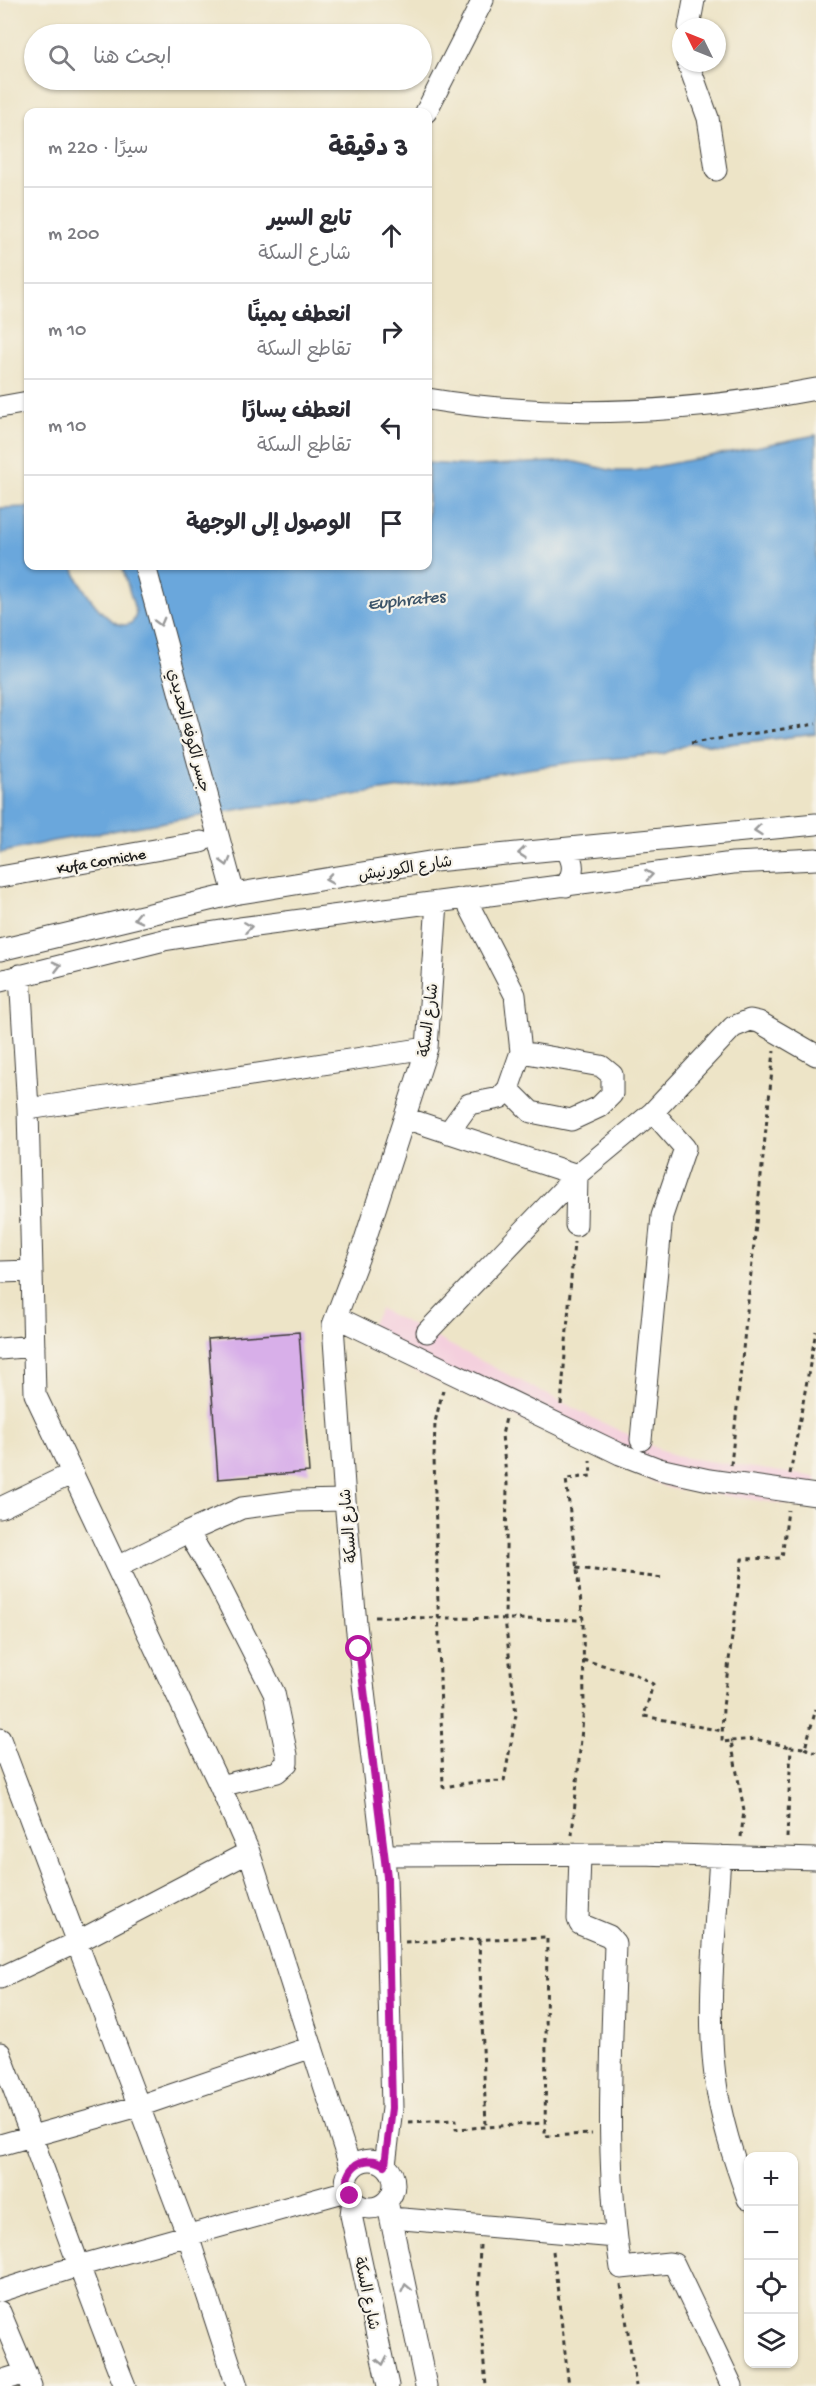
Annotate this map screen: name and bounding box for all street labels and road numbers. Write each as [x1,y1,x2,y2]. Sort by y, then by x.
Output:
street label: جسر الکوفه الحديدي [161,667,212,795]
street label: Kufa Corniche [56,846,148,881]
street label: شارع الكورنيش [357,853,454,887]
street label: شارع السكة [416,982,444,1058]
street label: شارع السكة [337,1488,363,1564]
street label: شارع السكة [348,2255,383,2332]

